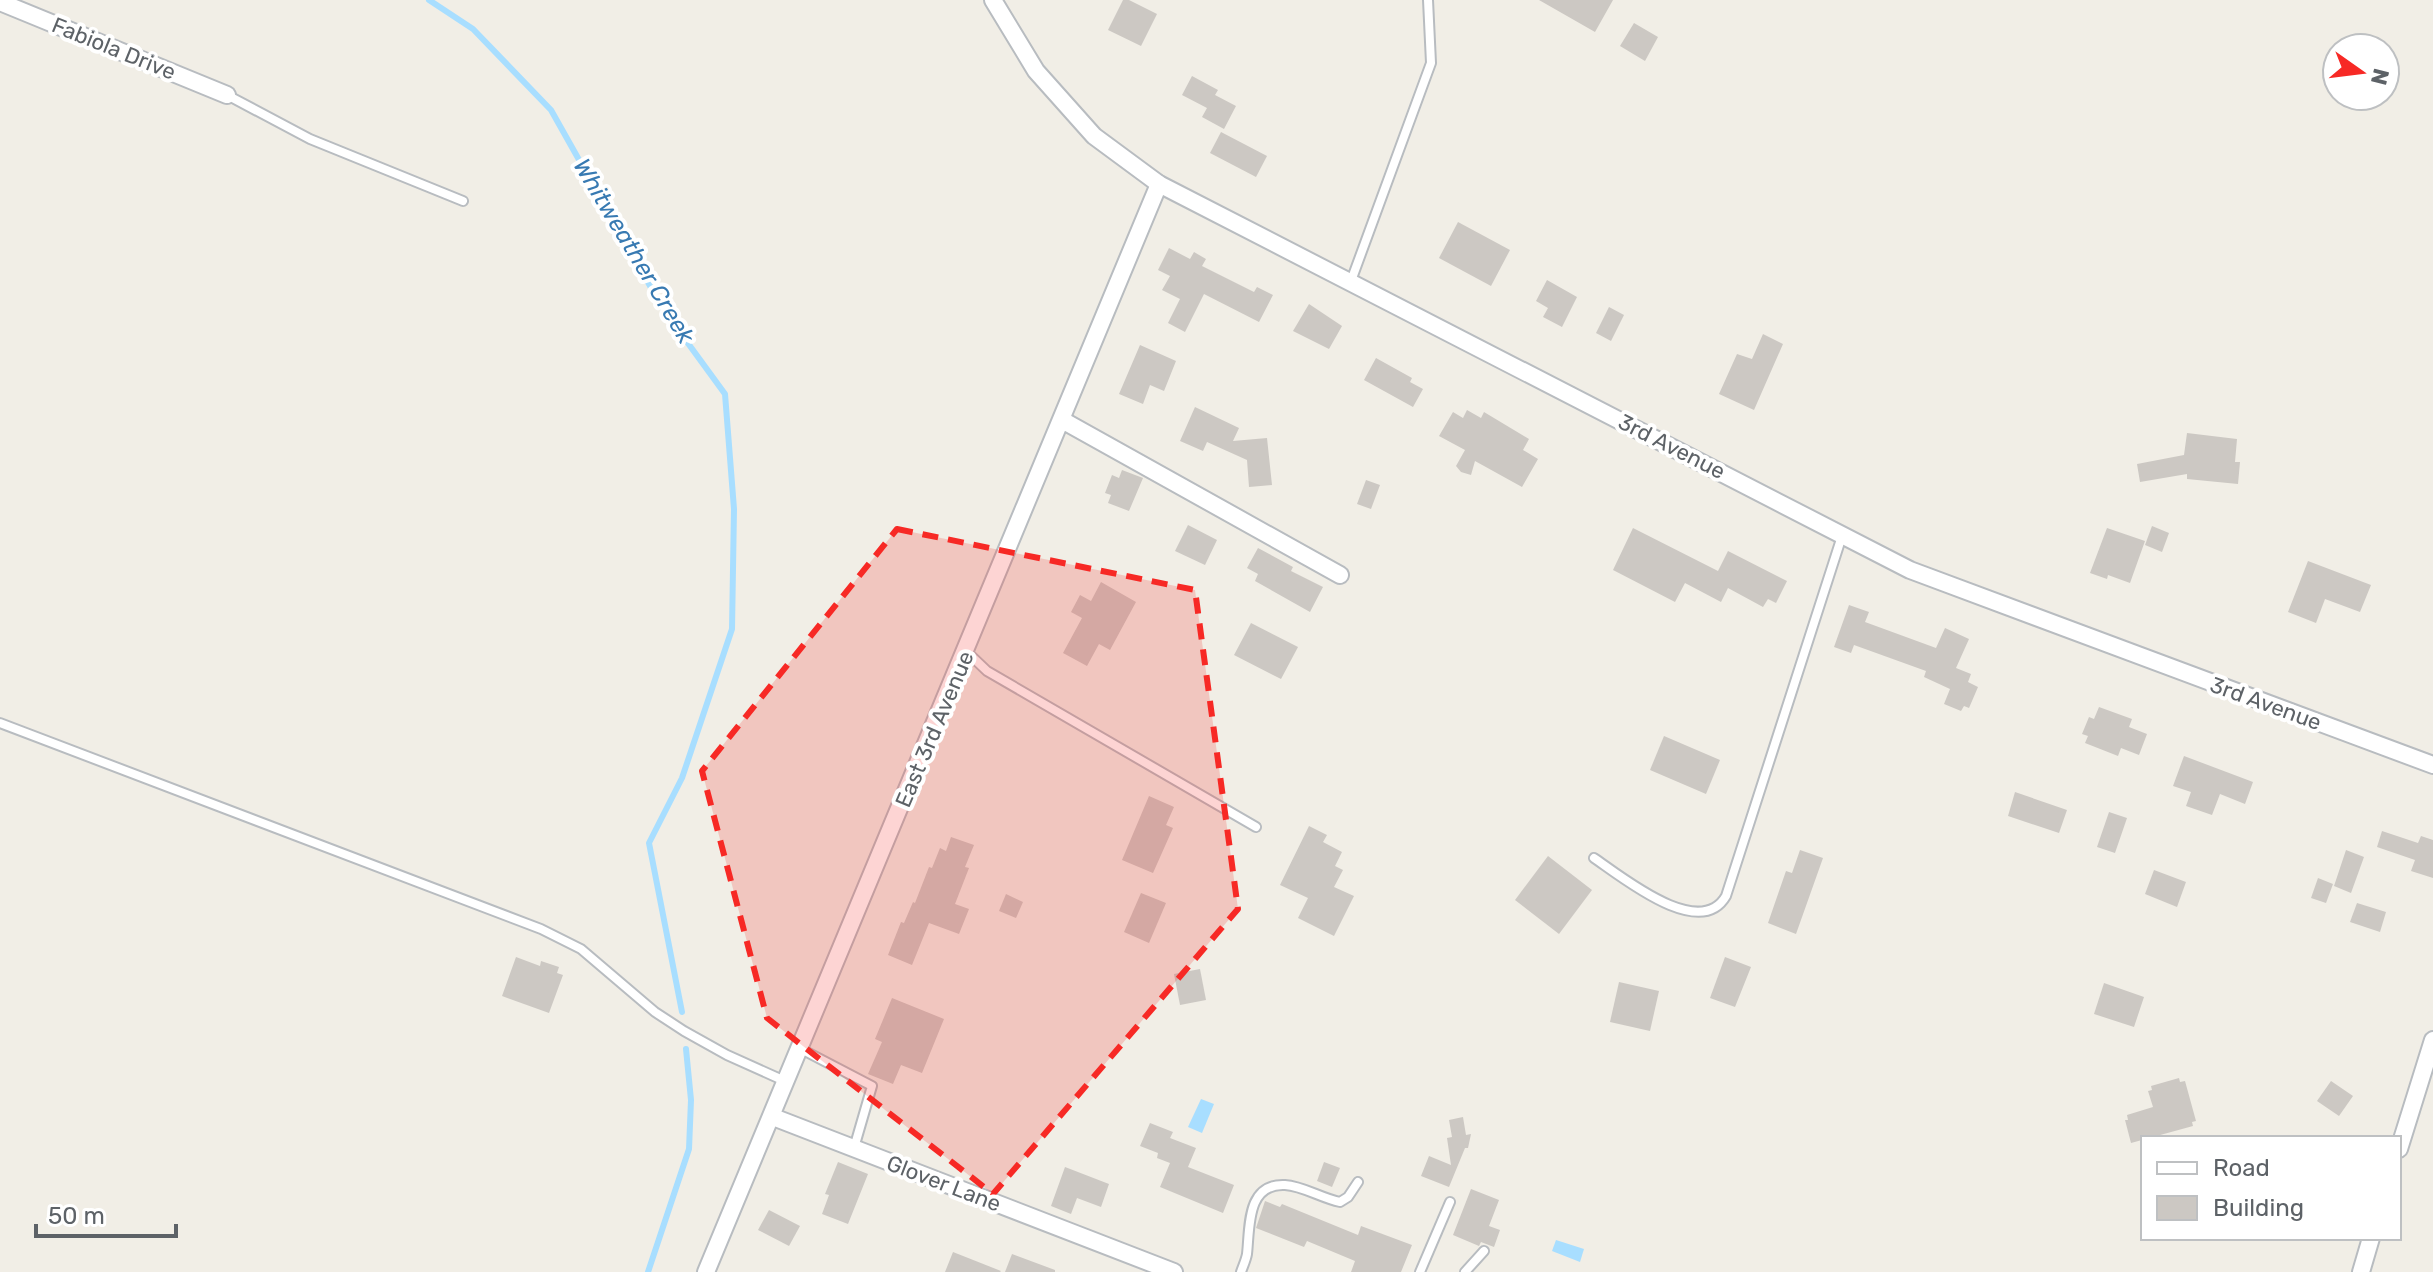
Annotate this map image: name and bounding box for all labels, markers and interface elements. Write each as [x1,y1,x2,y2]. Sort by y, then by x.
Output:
street label: Fabiola Drive [48,11,180,86]
north arrow [2321,32,2401,112]
text: N [2365,66,2395,88]
water label: Whitweather Creek [568,153,701,349]
street label: 3rd Avenue [1614,408,1730,485]
street label: East 3rd Avenue [889,647,980,811]
street label: 3rd Avenue [2207,671,2325,736]
legend [2141,1136,2401,1240]
street label: Glover Lane [883,1149,1005,1218]
text: Road [2213,1154,2270,1182]
scale bar [36,1188,176,1238]
text: Building [2213,1194,2304,1222]
text: 50 m [48,1202,105,1230]

